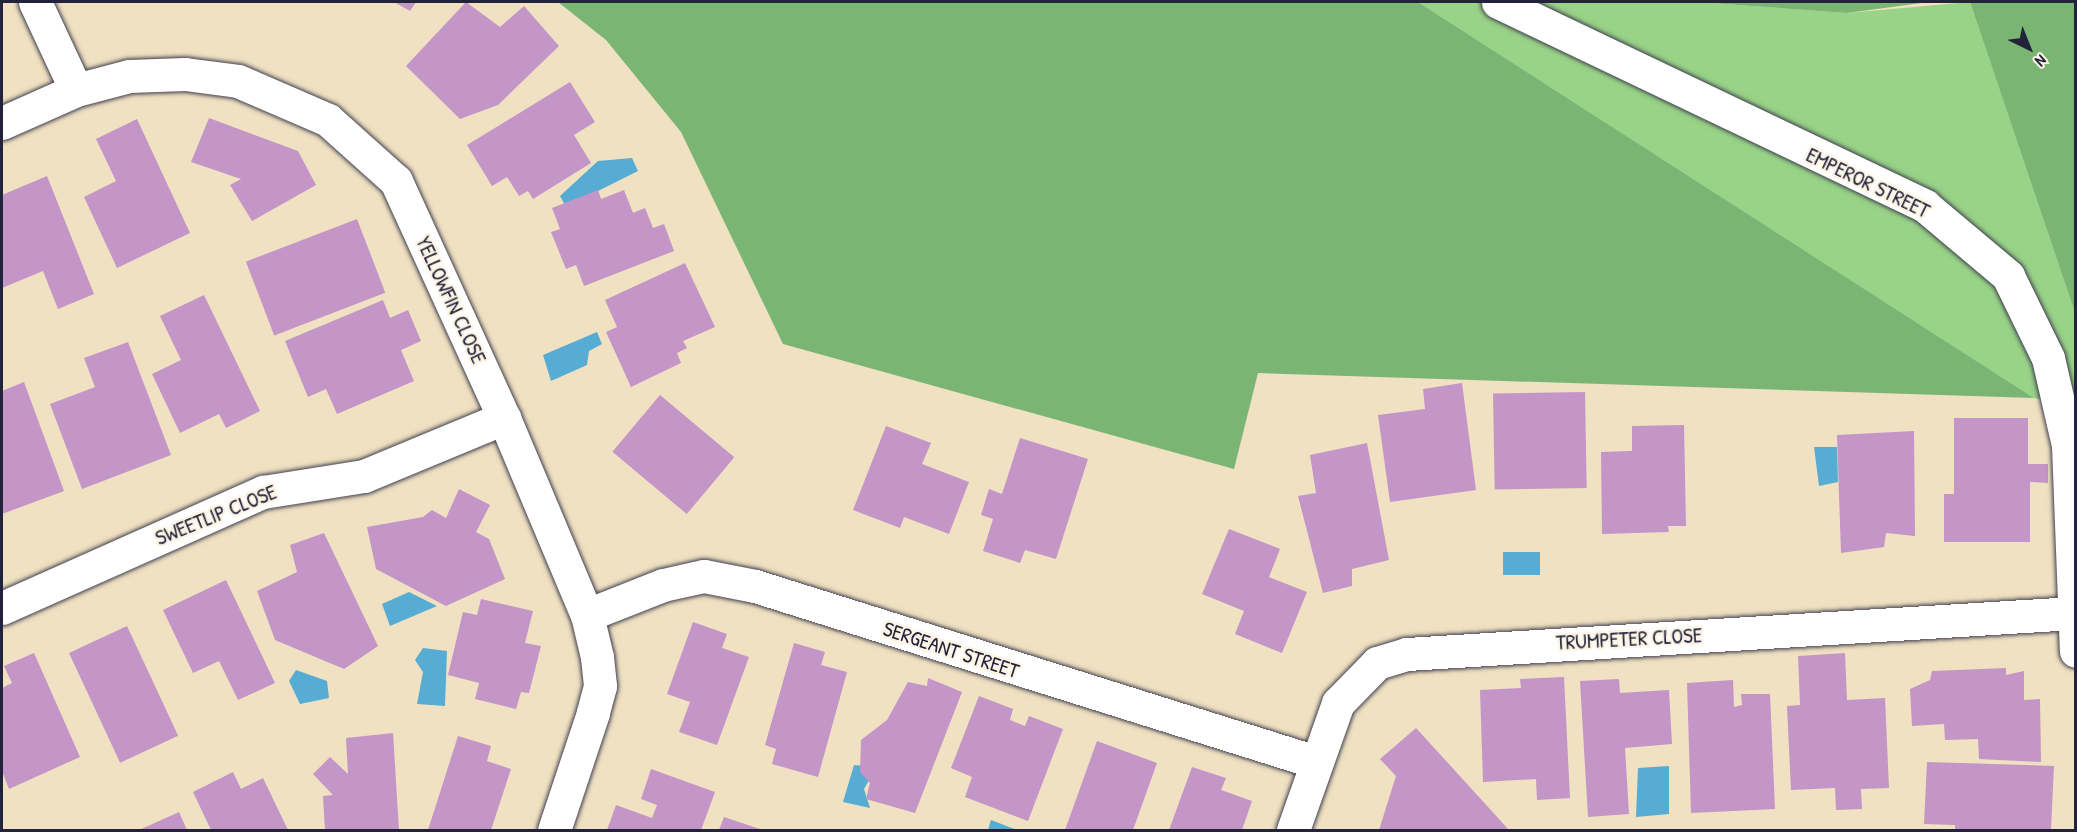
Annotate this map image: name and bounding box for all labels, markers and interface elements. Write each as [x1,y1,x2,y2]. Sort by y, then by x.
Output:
north arrow [1999,18,2059,78]
text: N [2031,50,2052,72]
street label: EMPEROR STREET [1802,142,1934,224]
street label: YELLOWFIN CLOSE [411,232,491,368]
street label: SWEETLIP CLOSE [152,479,280,551]
street label: SERGEANT STREET [880,616,1022,684]
street label: TRUMPETER CLOSE [1555,623,1703,655]

